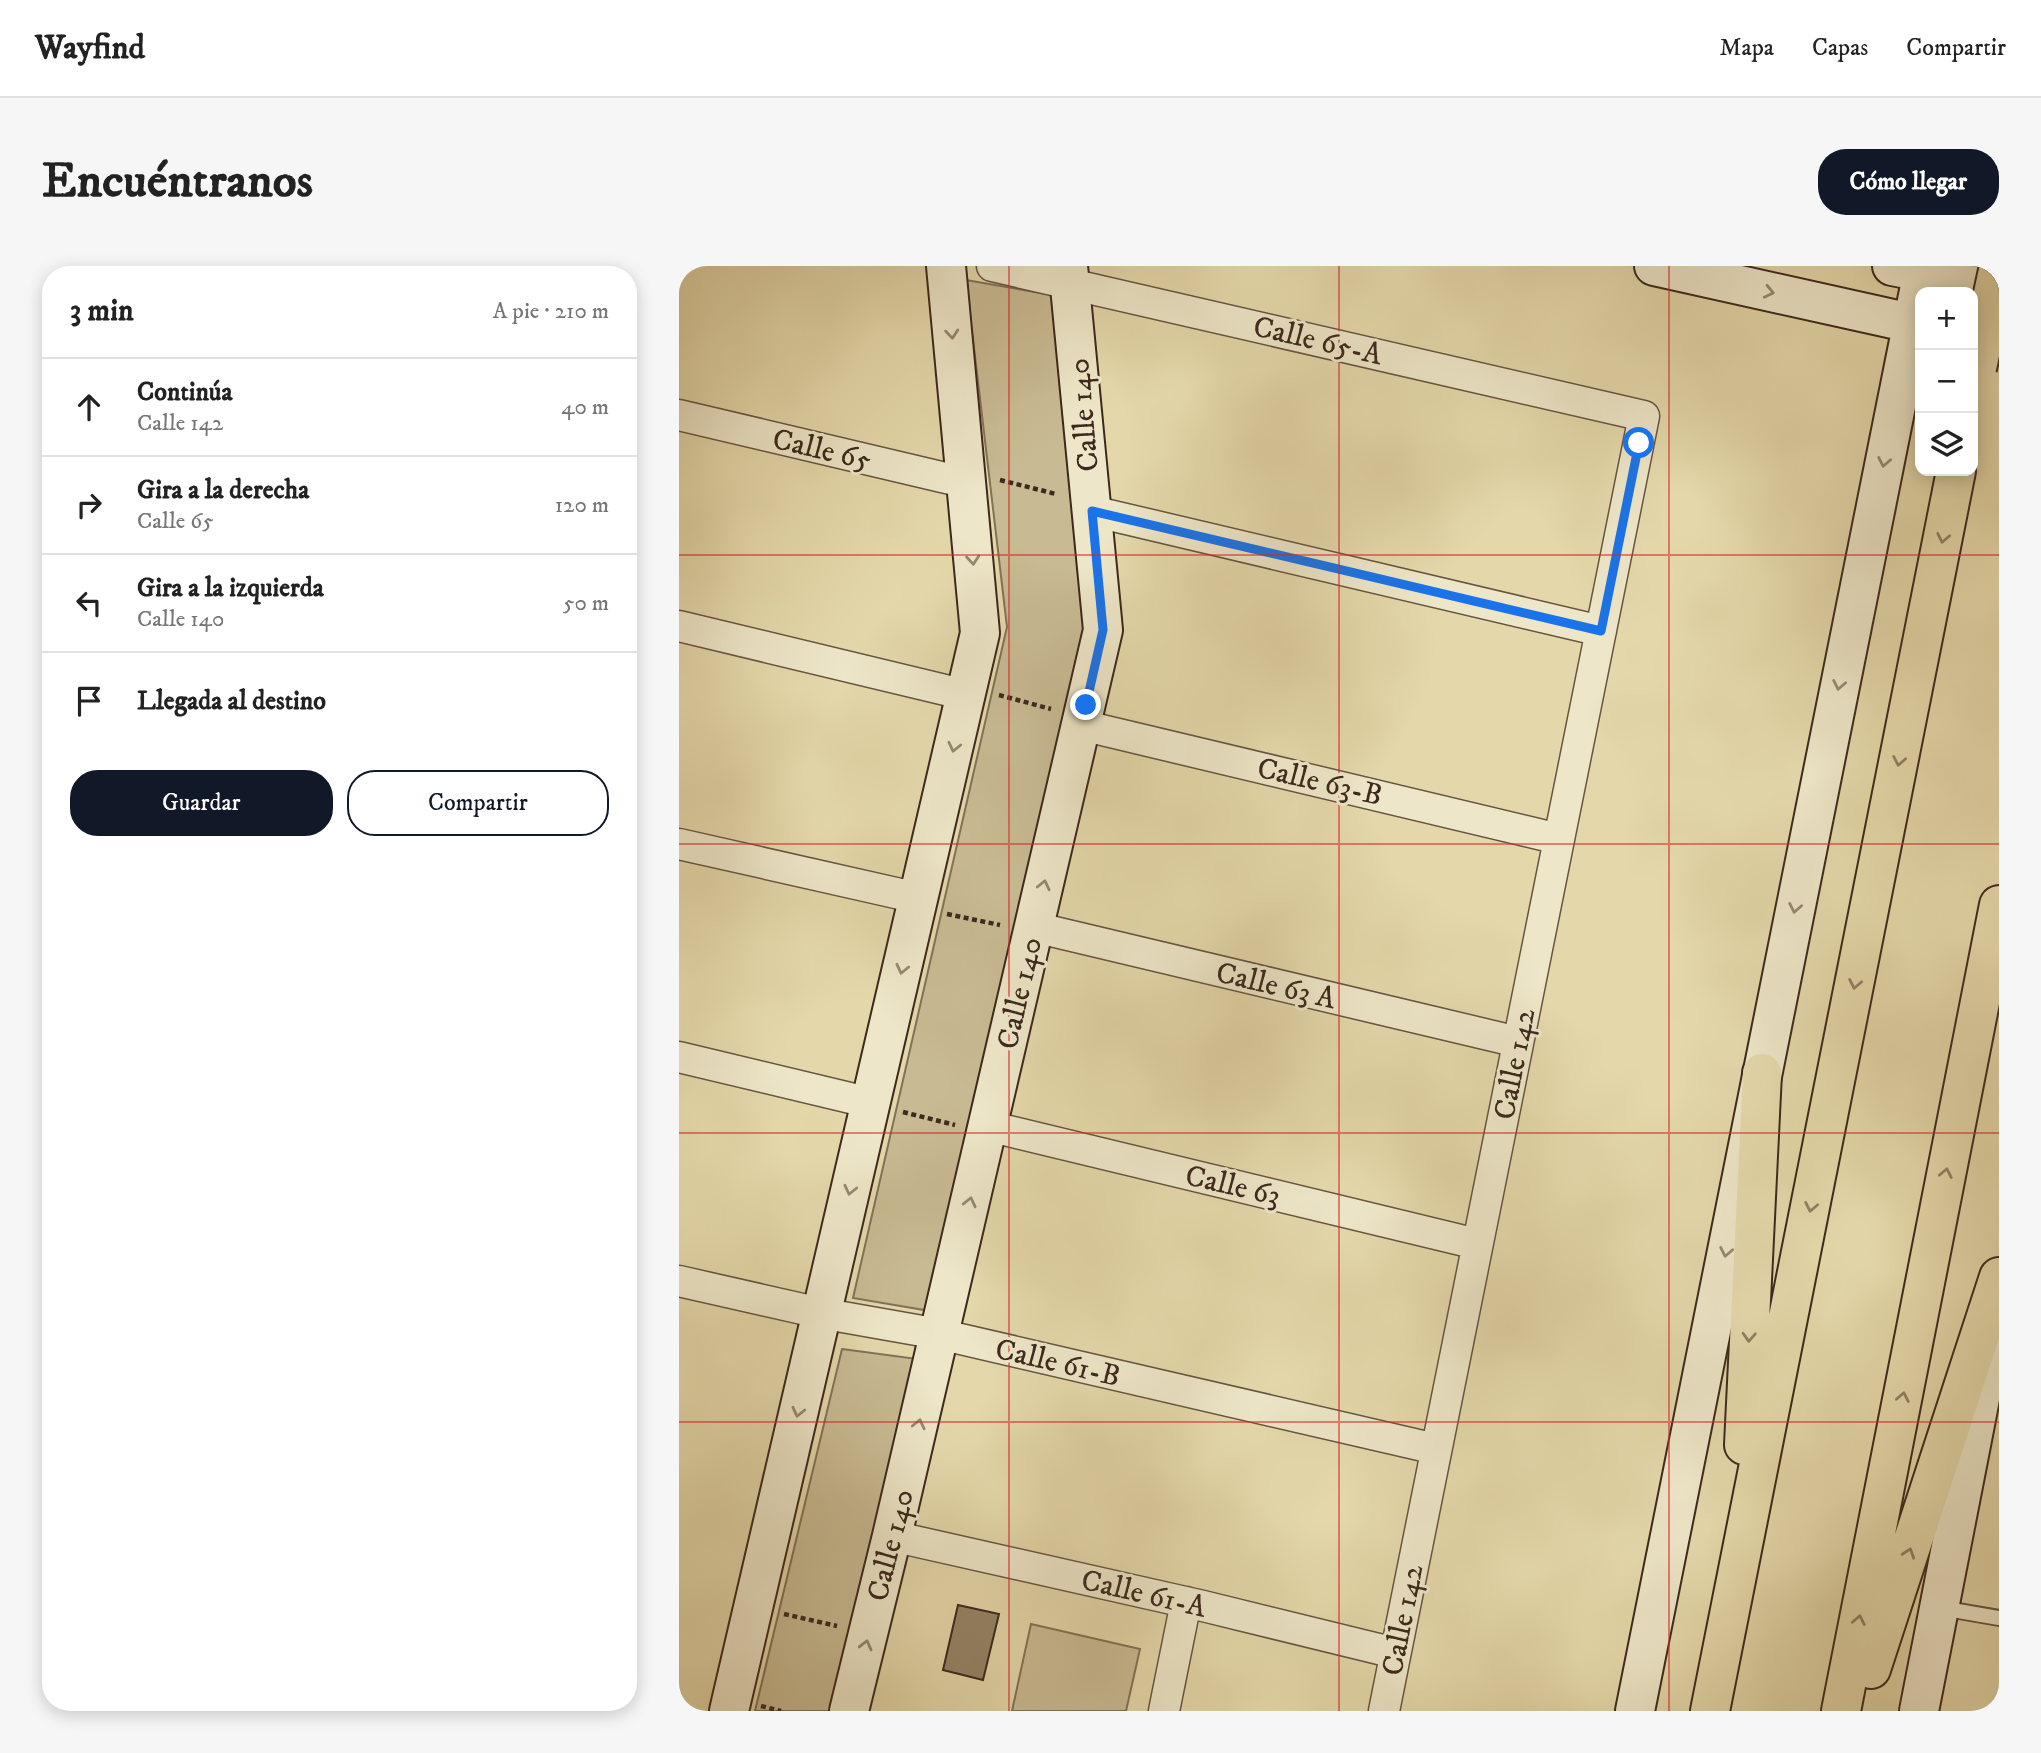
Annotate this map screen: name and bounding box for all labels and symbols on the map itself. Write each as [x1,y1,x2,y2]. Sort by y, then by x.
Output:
one-way arrow [1763,283,1775,298]
street label: Calle 65-A [1250,309,1387,374]
one-way arrow [944,329,959,340]
street label: Calle 140 [1061,357,1108,473]
street label: Calle 65 [769,421,875,480]
route start [1623,427,1654,458]
one-way arrow [1877,456,1892,468]
one-way arrow [1936,532,1951,544]
one-way arrow [966,555,981,566]
one-way arrow [1833,679,1848,691]
route end [1070,689,1101,720]
one-way arrow [947,741,962,753]
street label: Calle 63-B [1253,750,1386,815]
one-way arrow [1892,755,1907,767]
one-way arrow [1036,879,1050,891]
one-way arrow [1788,902,1803,914]
street label: Calle 140 [990,934,1051,1053]
street label: Calle 63 A [1212,955,1340,1018]
one-way arrow [896,963,910,975]
one-way arrow [1848,978,1863,990]
street label: Calle 142 [1487,1005,1544,1123]
street label: Calle 63 [1182,1158,1284,1215]
one-way arrow [1938,1167,1953,1179]
one-way arrow [844,1184,858,1196]
one-way arrow [962,1196,976,1208]
one-way arrow [1804,1201,1819,1213]
one-way arrow [1720,1246,1735,1258]
street label: Calle 61-B [992,1331,1124,1396]
one-way arrow [1741,1332,1756,1343]
one-way arrow [1894,1391,1909,1403]
one-way arrow [791,1406,806,1418]
one-way arrow [910,1418,925,1430]
street label: Calle 140 [860,1486,923,1605]
one-way arrow [1900,1547,1915,1559]
street label: Calle 142 [1375,1561,1432,1679]
street label: Calle 61-A [1078,1562,1211,1627]
one-way arrow [1851,1614,1866,1626]
one-way arrow [858,1639,872,1651]

